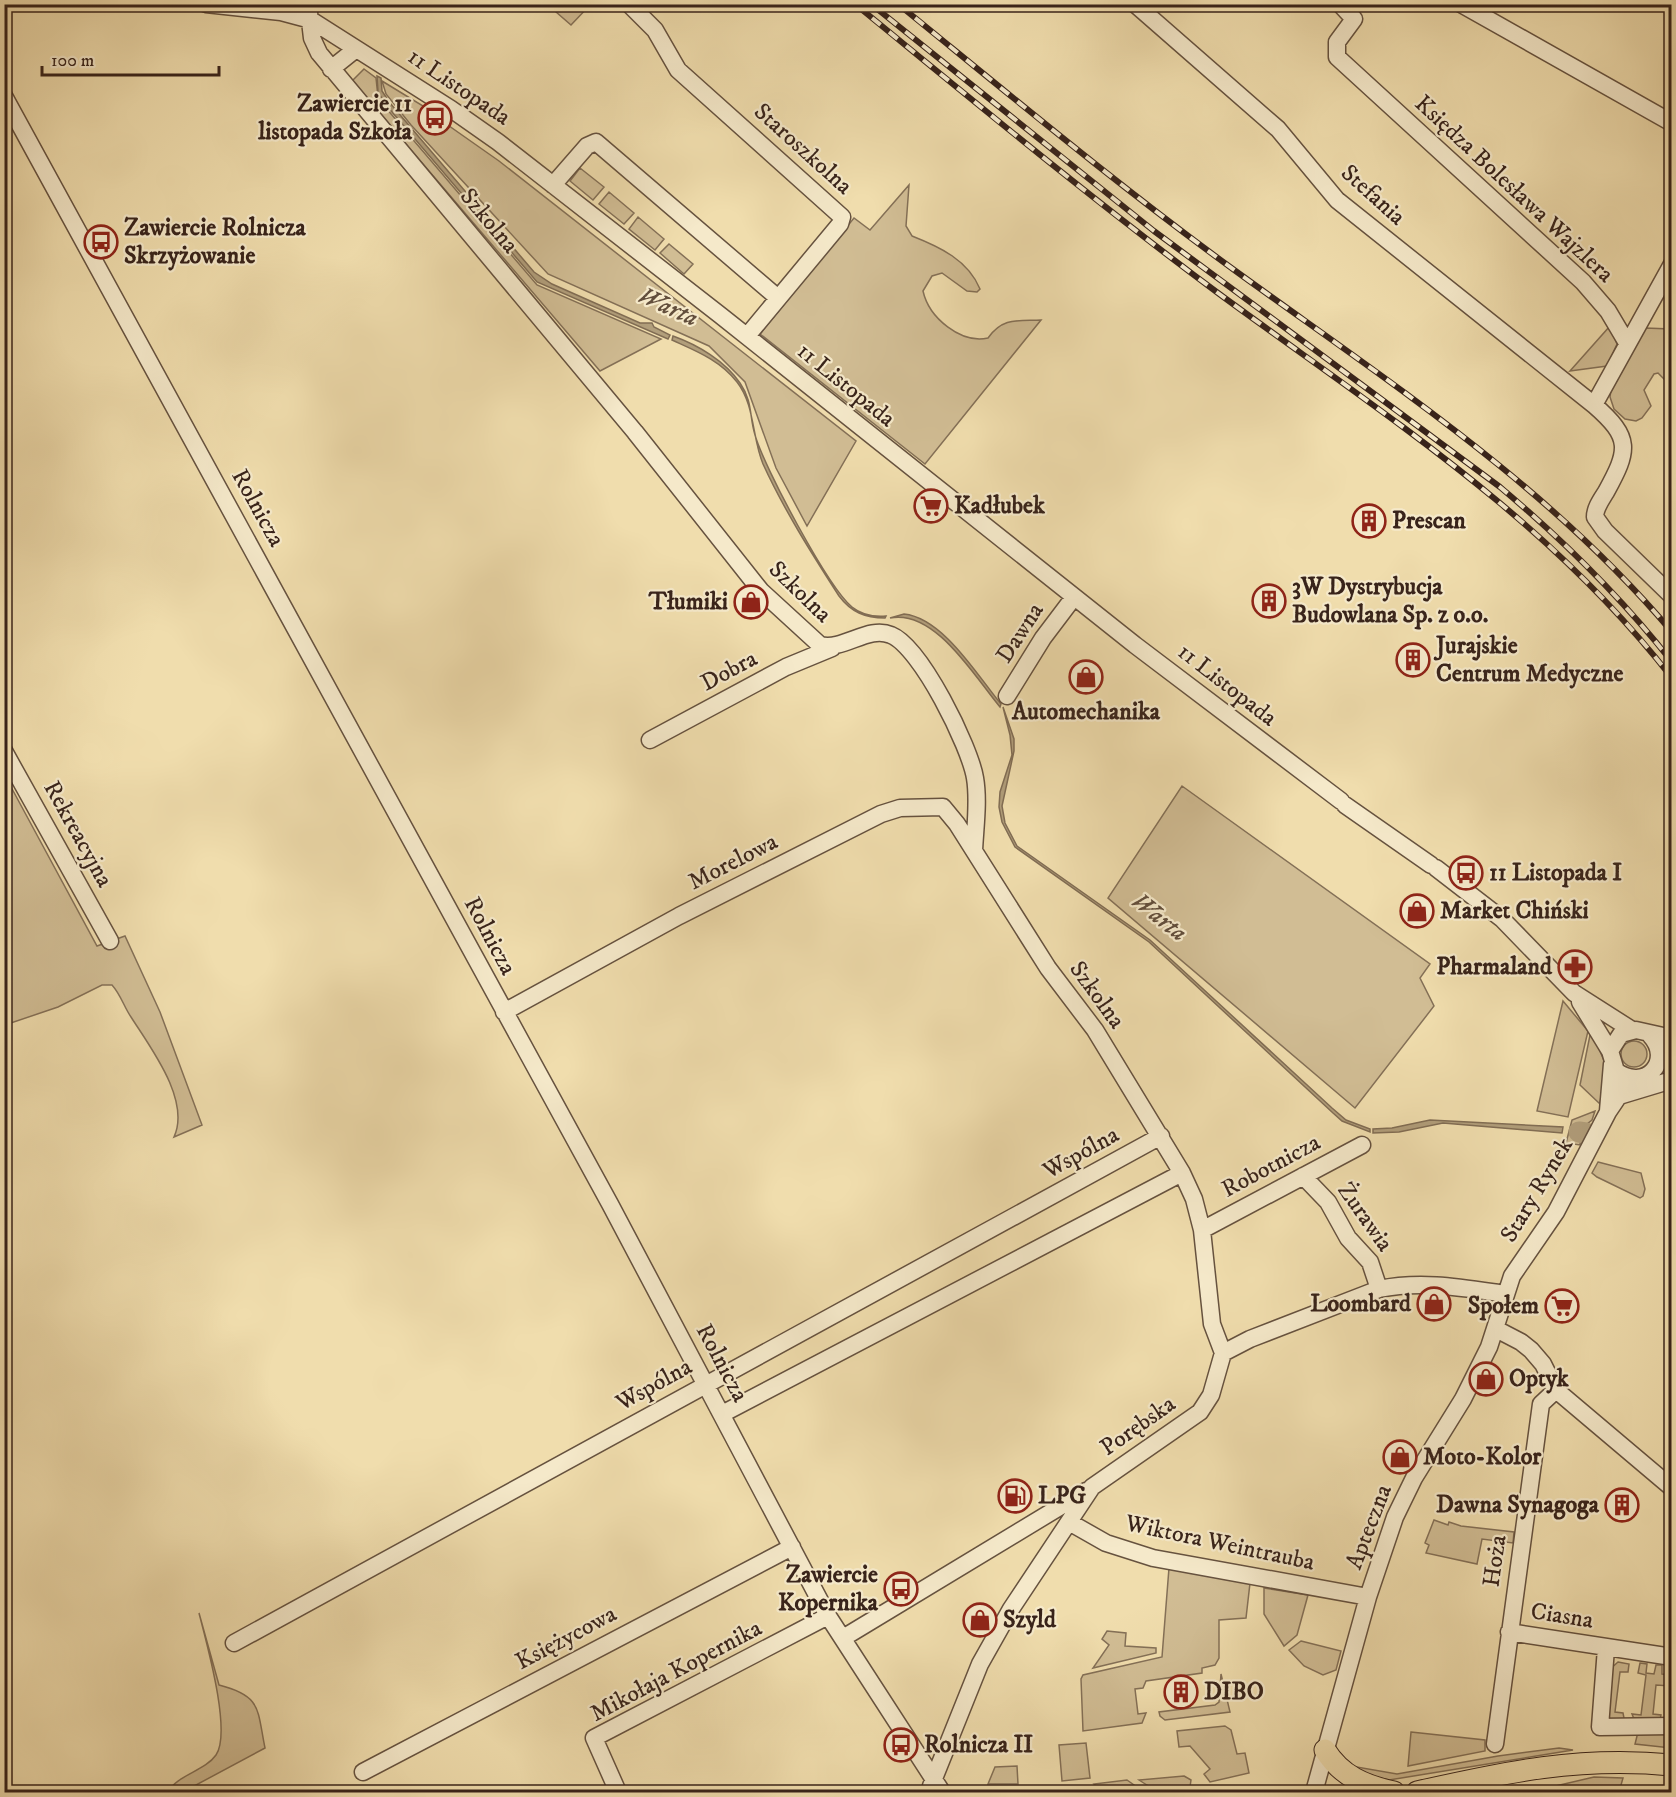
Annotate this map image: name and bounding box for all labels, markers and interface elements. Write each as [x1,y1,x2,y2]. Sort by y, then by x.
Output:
scale bar [42,39,219,77]
street label: 11 Listopada [402,42,517,133]
text: 100 m [51,50,94,72]
place label: Zawiercie 11 listopada Szkoła [257,89,413,147]
street label: Księdza Bolesława Wajzlera [1408,89,1621,290]
street label: Staroszkolna [747,97,859,202]
bus stop icon: Zawiercie 11 listopada Szkoła [417,100,453,136]
street label: Stefania [1334,158,1412,232]
street label: Szkolna [453,182,525,260]
place label: Zawiercie Rolnicza Skrzyżowanie [124,213,307,271]
bus stop icon: Zawiercie Rolnicza Skrzyżowanie [83,224,119,260]
water label: Warta [633,279,703,335]
street label: 11 Listopada [791,336,902,434]
street label: Rolnicza [224,464,292,553]
supermarket icon: Kadłubek [913,488,949,524]
place label: Kadłubek [954,491,1046,521]
building icon: Prescan [1351,503,1387,539]
place label: Prescan [1392,506,1466,536]
street label: Szkolna [762,555,838,630]
place label: 3W Dystrybucja Budowlana Sp. z o.o. [1292,572,1489,630]
building icon: 3W Dystrybucja Budowlana Sp. z o.o. [1251,583,1287,619]
shop icon: Tłumiki [733,584,769,620]
place label: Tłumiki [648,587,728,617]
street label: Dawna [989,596,1051,669]
place label: Jurajskie Centrum Medyczne [1433,631,1623,689]
street label: 11 Listopada [1171,637,1283,734]
building icon: Jurajskie Centrum Medyczne [1395,642,1431,678]
street label: Dobra [696,643,763,698]
shop icon: Automechanika [1068,659,1104,695]
place label: Automechanika [1011,697,1161,727]
street label: Rekreacyjna [37,776,120,893]
street label: Morelowa [683,826,783,897]
bus stop icon: 11 Listopada I [1448,855,1484,891]
place label: 11 Listopada I [1489,858,1622,888]
water label: Warta [1124,885,1194,949]
street label: Rolnicza [457,892,523,981]
shop icon: Market Chiński [1399,893,1435,929]
place label: Market Chiński [1440,896,1589,926]
pharmacy icon: Pharmaland [1557,949,1593,985]
place label: Pharmaland [1436,952,1553,982]
street label: Szkolna [1063,955,1132,1035]
street label: Wspólna [1037,1120,1125,1187]
street label: Robotnicza [1216,1127,1326,1205]
street label: Stary Rynek [1494,1132,1580,1248]
street label: Żurawia [1330,1176,1401,1258]
shop icon: Loombard [1416,1286,1452,1322]
supermarket icon: Społem [1544,1288,1580,1324]
place label: Loombard [1310,1289,1412,1319]
place label: Społem [1468,1291,1539,1321]
street label: Rolnicza [689,1319,755,1408]
street label: Wspólna [610,1352,698,1419]
shop icon: Optyk [1468,1361,1504,1397]
place label: Optyk [1509,1364,1570,1394]
street label: Porębska [1094,1389,1182,1463]
shop icon: Moto-Kolor [1382,1439,1418,1475]
place label: Moto-Kolor [1423,1442,1542,1472]
fuel station icon: LPG [997,1478,1033,1514]
street label: Apteczna [1339,1480,1399,1574]
place label: LPG [1038,1481,1086,1511]
building icon: Dawna Synagoga [1604,1487,1640,1523]
place label: Dawna Synagoga [1436,1490,1600,1520]
street label: Wiktora Weintrauba [1122,1508,1318,1578]
street label: Hoża [1477,1532,1514,1589]
place label: Zawiercie Kopernika [778,1560,879,1618]
bus stop icon: Zawiercie Kopernika [883,1571,919,1607]
street label: Ciasna [1529,1596,1596,1636]
street label: Księżycowa [510,1599,622,1677]
shop icon: Szyld [962,1602,998,1638]
place label: Szyld [1003,1605,1057,1635]
street label: Mikołaja Kopernika [585,1613,768,1729]
building icon: DIBO [1163,1674,1199,1710]
place label: DIBO [1204,1677,1264,1707]
bus stop icon: Rolnicza II [883,1727,919,1763]
place label: Rolnicza II [924,1730,1033,1760]

